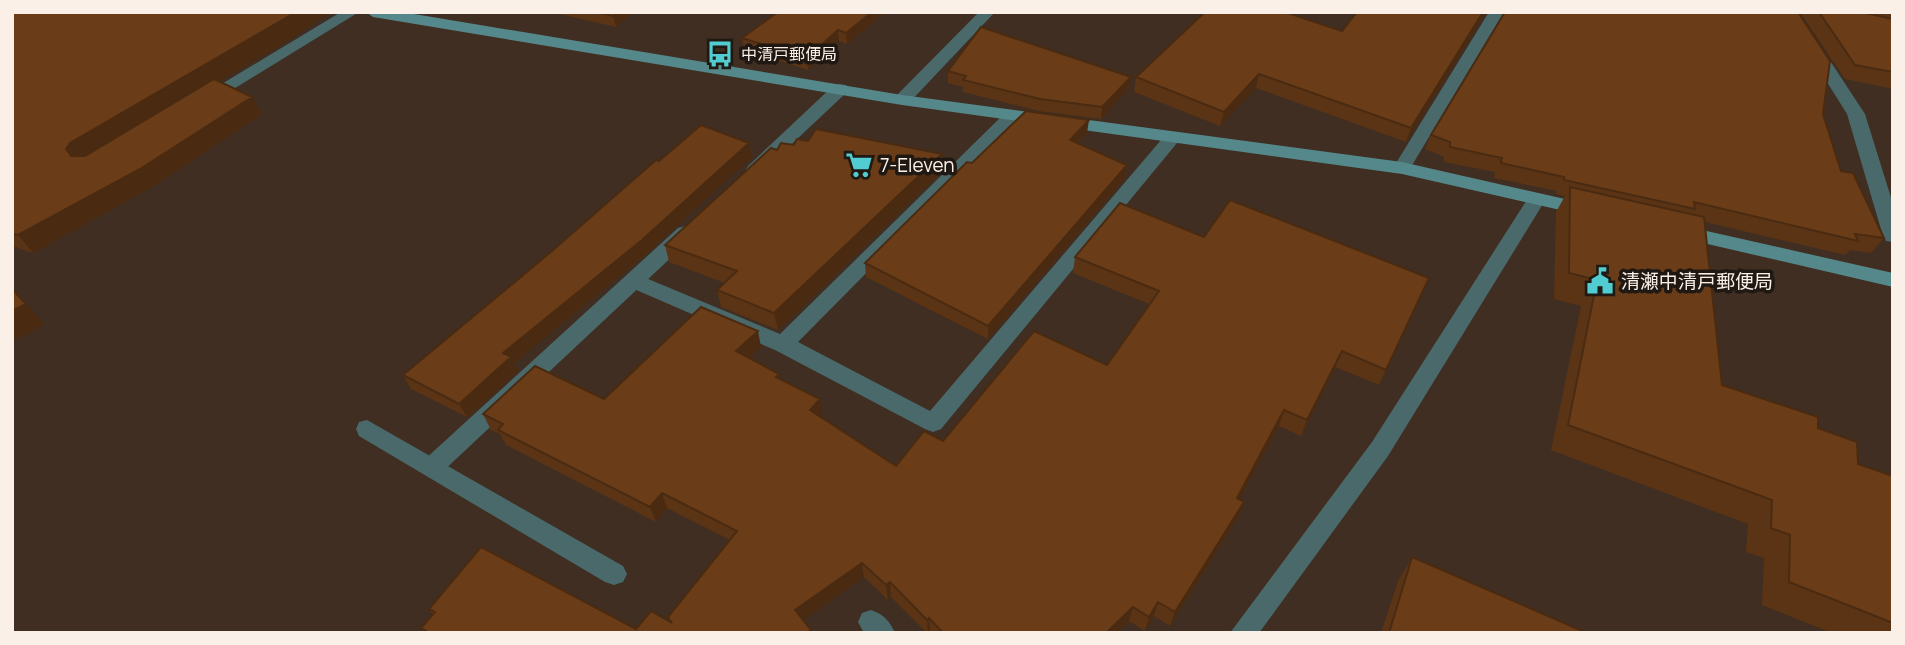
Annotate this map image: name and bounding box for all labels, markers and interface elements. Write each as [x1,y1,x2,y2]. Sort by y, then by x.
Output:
bus stop icon: 中清戸郵便局 [705,39,735,69]
place label: 中清戸郵便局 [741,43,837,65]
supermarket icon: 7-Eleven [844,150,874,180]
place label: 7-Eleven [880,152,955,178]
public building icon: 清瀬中清戸郵便局 [1585,266,1615,296]
place label: 清瀬中清戸郵便局 [1621,268,1773,294]

